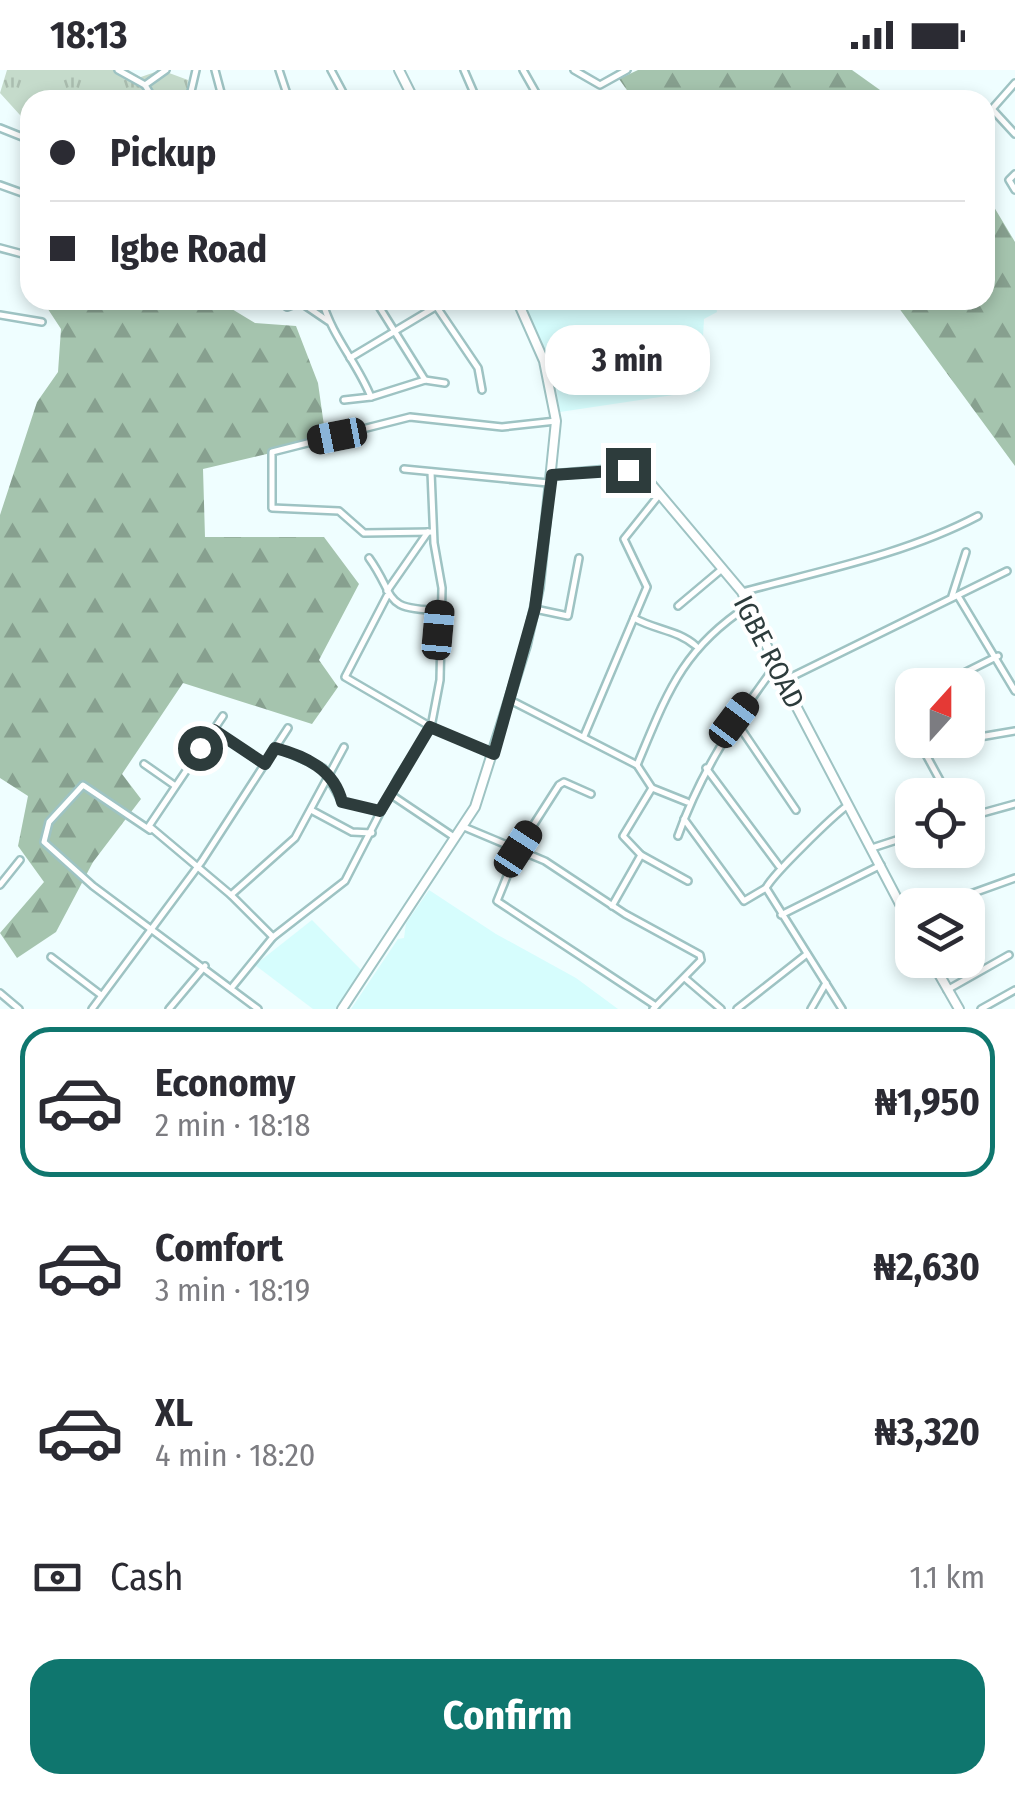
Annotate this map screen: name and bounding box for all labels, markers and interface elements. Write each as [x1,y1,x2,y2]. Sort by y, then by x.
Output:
text: 18:13 [50,12,128,58]
text: Pickup [110,130,216,176]
text: Igbe Road [110,226,267,272]
callout: 3 min [546,325,710,395]
text: 3 min [592,341,663,379]
car [305,416,369,456]
route end [606,448,651,493]
street label: IGBE ROAD [727,590,811,714]
car [420,599,456,661]
north arrow [895,668,985,758]
map controls [895,668,985,978]
car [704,687,764,753]
route start [178,726,223,771]
button: locate [895,778,985,868]
car [489,816,547,882]
button: layers [895,888,985,978]
icon: car [35,1057,125,1147]
text: Economy [155,1060,295,1106]
text: ₦1,950 [875,1079,980,1125]
text: 2 min · 18:18 [155,1106,310,1144]
icon: car [35,1222,125,1312]
text: Comfort [155,1225,283,1271]
text: ₦2,630 [873,1244,980,1290]
text: 3 min · 18:19 [155,1271,310,1309]
icon: car [35,1387,125,1477]
text: XL [155,1390,193,1436]
text: ₦3,320 [874,1409,980,1455]
text: 4 min · 18:20 [155,1436,315,1474]
icon: cash [30,1550,85,1605]
text: Cash [110,1554,184,1600]
text: 1.1 km [909,1558,985,1596]
button: Confirm [30,1659,985,1774]

